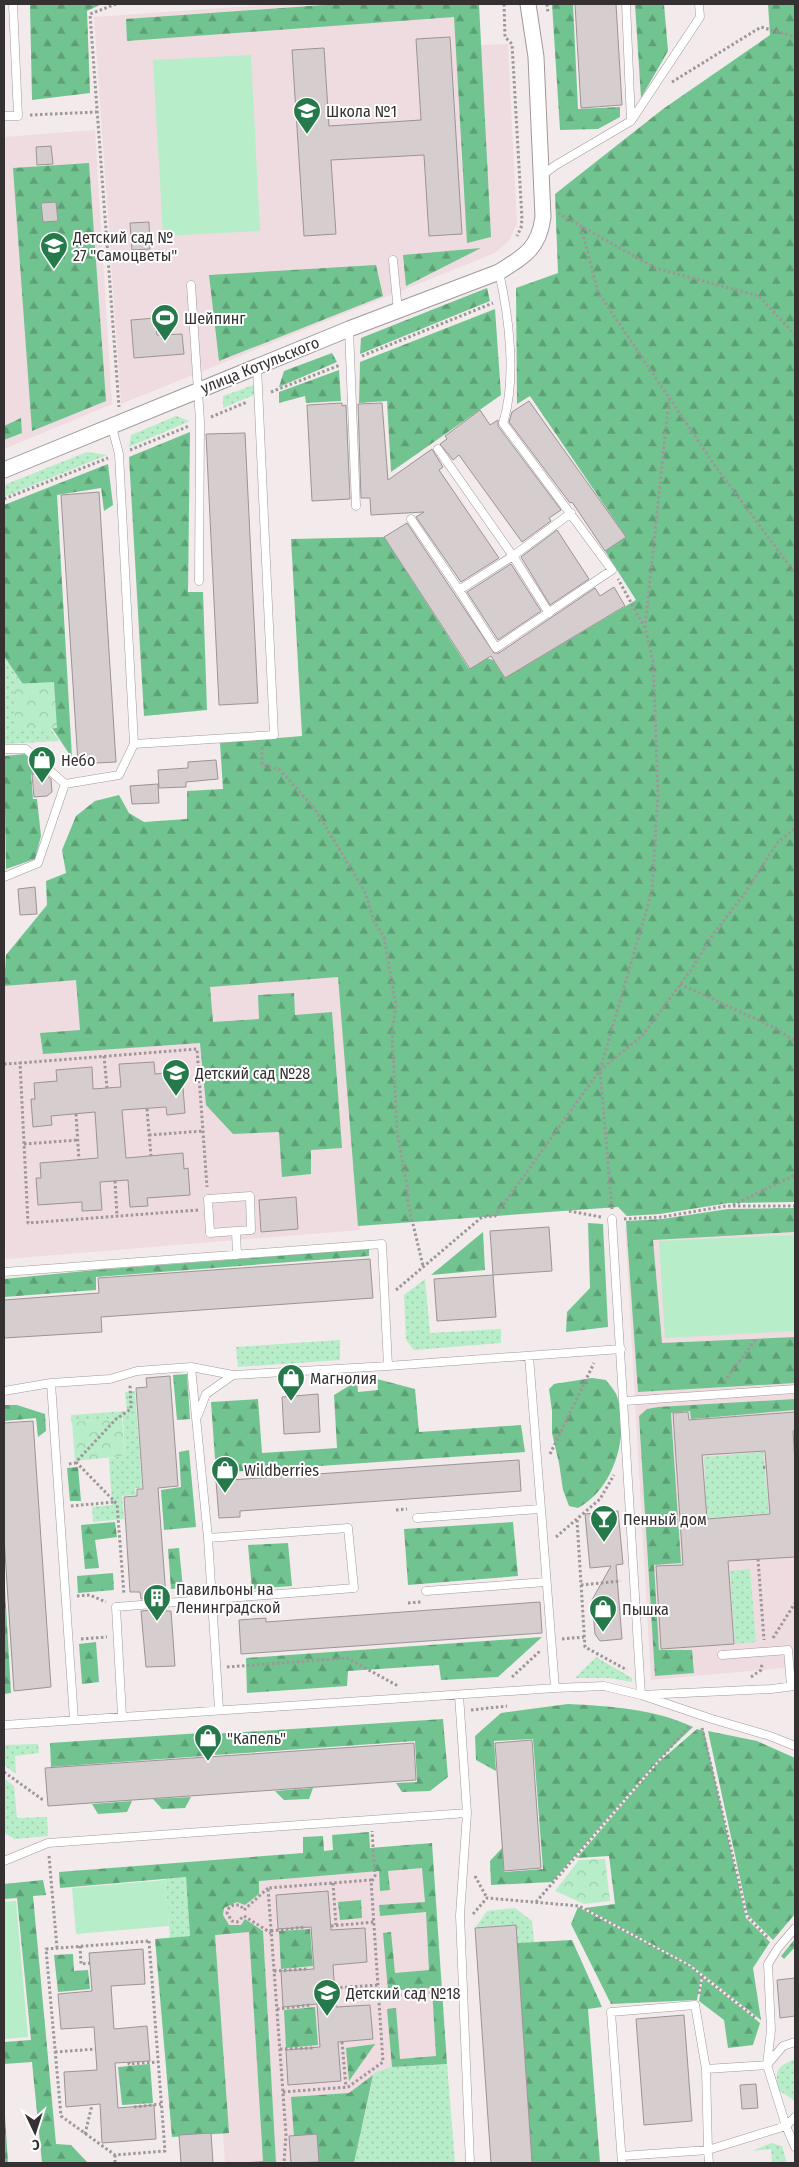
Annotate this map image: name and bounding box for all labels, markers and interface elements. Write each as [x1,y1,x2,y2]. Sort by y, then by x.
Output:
school or university icon: Школа №1 [292,96,322,135]
place label: Школа №1 [326,102,397,121]
place label: Детский сад № 27 "Самоцветы" [72,228,177,265]
school or university icon: Детский сад № 27 "Самоцветы" [39,231,69,270]
sports icon: Шейпинг [150,303,180,342]
place label: Шейпинг [184,309,246,328]
street label: улица Котульского [198,333,322,397]
shop icon: Небо [27,745,57,784]
place label: Небо [61,751,95,770]
school or university icon: Детский сад №28 [161,1058,191,1097]
place label: Детский сад №28 [194,1064,310,1083]
shop icon: Магнолия [276,1363,306,1402]
place label: Магнолия [310,1369,377,1388]
shop icon: Wildberries [210,1455,240,1494]
place label: Wildberries [244,1461,319,1480]
bar icon: Пенный дом [589,1504,619,1543]
place label: Пенный дом [623,1510,707,1529]
place label: Павильоны на Ленинградской [176,1580,281,1617]
building icon: Павильоны на Ленинградской [142,1583,172,1622]
shop icon: Пышка [588,1594,618,1633]
place label: Пышка [622,1600,669,1619]
shop icon: "Капель" [193,1723,223,1762]
place label: "Капель" [227,1729,286,1748]
school or university icon: Детский сад №18 [312,1978,342,2017]
place label: Детский сад №18 [345,1984,461,2003]
north arrow [10,2107,60,2157]
text: С [31,2136,40,2153]

